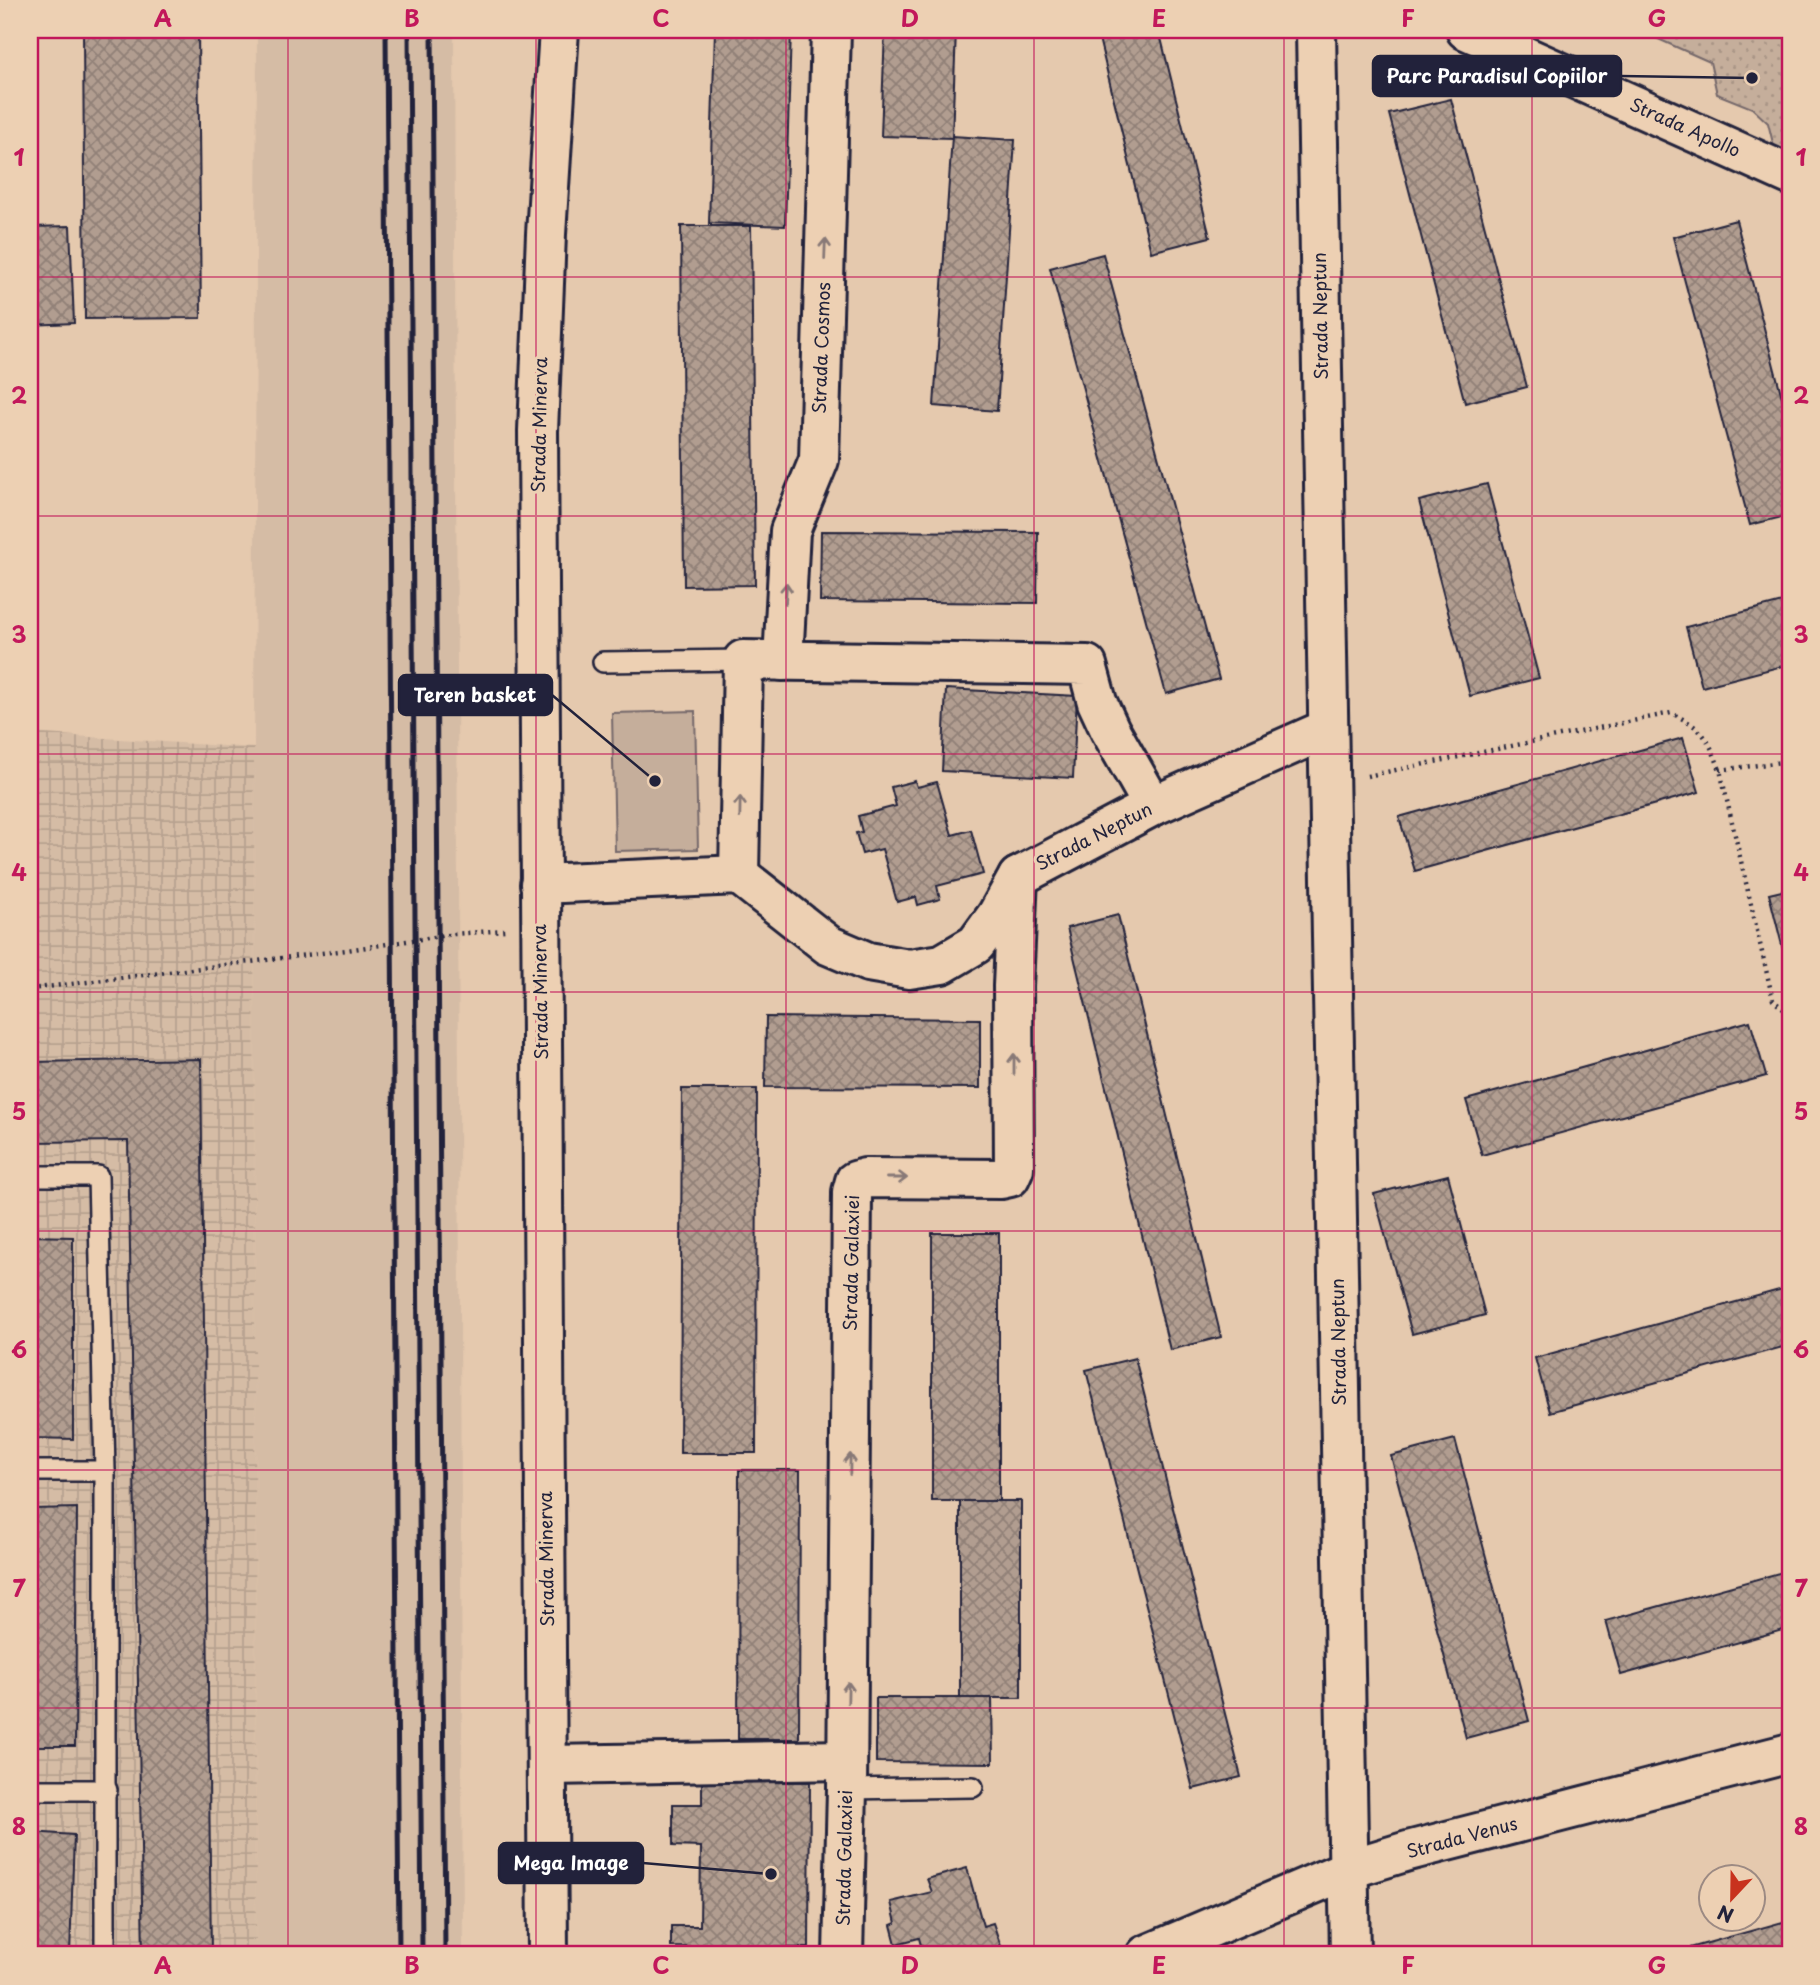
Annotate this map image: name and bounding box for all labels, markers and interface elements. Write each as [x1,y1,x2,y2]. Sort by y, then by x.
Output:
text: A [154,0,172,35]
text: B [404,0,420,35]
text: C [652,0,670,35]
text: D [901,0,919,35]
text: E [1152,0,1166,35]
text: F [1401,0,1415,35]
text: G [1648,0,1666,35]
callout: Parc Paradisul Copiilor [1373,56,1621,96]
text: Parc Paradisul Copiilor [1386,61,1608,89]
street label: Strada Apollo [1626,90,1745,163]
text: 1 [14,139,25,174]
text: 1 [1796,139,1807,174]
one-way arrow [818,238,831,261]
street label: Strada Neptun [1305,252,1334,380]
street label: Strada Cosmos [805,282,836,414]
street label: Strada Minerva [524,356,553,493]
text: 2 [11,377,27,412]
text: 2 [1793,377,1809,412]
one-way arrow [780,582,793,605]
text: 3 [11,616,27,651]
text: 3 [1793,616,1809,651]
callout: Teren basket [399,675,552,715]
text: Teren basket [414,680,536,708]
one-way arrow [734,795,747,818]
street label: Strada Neptun [1030,795,1156,877]
text: 4 [11,854,27,889]
text: 4 [1793,854,1809,889]
street label: Strada Minerva [525,923,554,1060]
one-way arrow [1007,1052,1021,1075]
text: 5 [12,1093,26,1128]
text: 5 [1794,1093,1808,1128]
one-way arrow [885,1171,908,1185]
street label: Strada Galaxiei [836,1195,865,1331]
street label: Strada Neptun [1323,1278,1352,1406]
text: 6 [11,1331,27,1366]
text: 6 [1793,1331,1809,1366]
one-way arrow [843,1453,857,1476]
street label: Strada Minerva [531,1490,560,1627]
text: 7 [12,1570,26,1605]
text: 7 [1794,1570,1808,1605]
one-way arrow [841,1681,855,1704]
street label: Strada Galaxiei [829,1790,858,1926]
text: 8 [12,1808,26,1843]
text: 8 [1794,1808,1808,1843]
street label: Strada Venus [1403,1809,1520,1864]
callout: Mega Image [499,1843,643,1883]
text: Mega Image [513,1848,629,1876]
north arrow [1698,1862,1768,1932]
text: N [1713,1899,1737,1930]
text: A [154,1947,172,1982]
text: B [404,1947,420,1982]
text: C [652,1947,670,1982]
text: D [901,1947,919,1982]
text: E [1152,1947,1166,1982]
text: F [1401,1947,1415,1982]
text: G [1648,1947,1666,1982]

